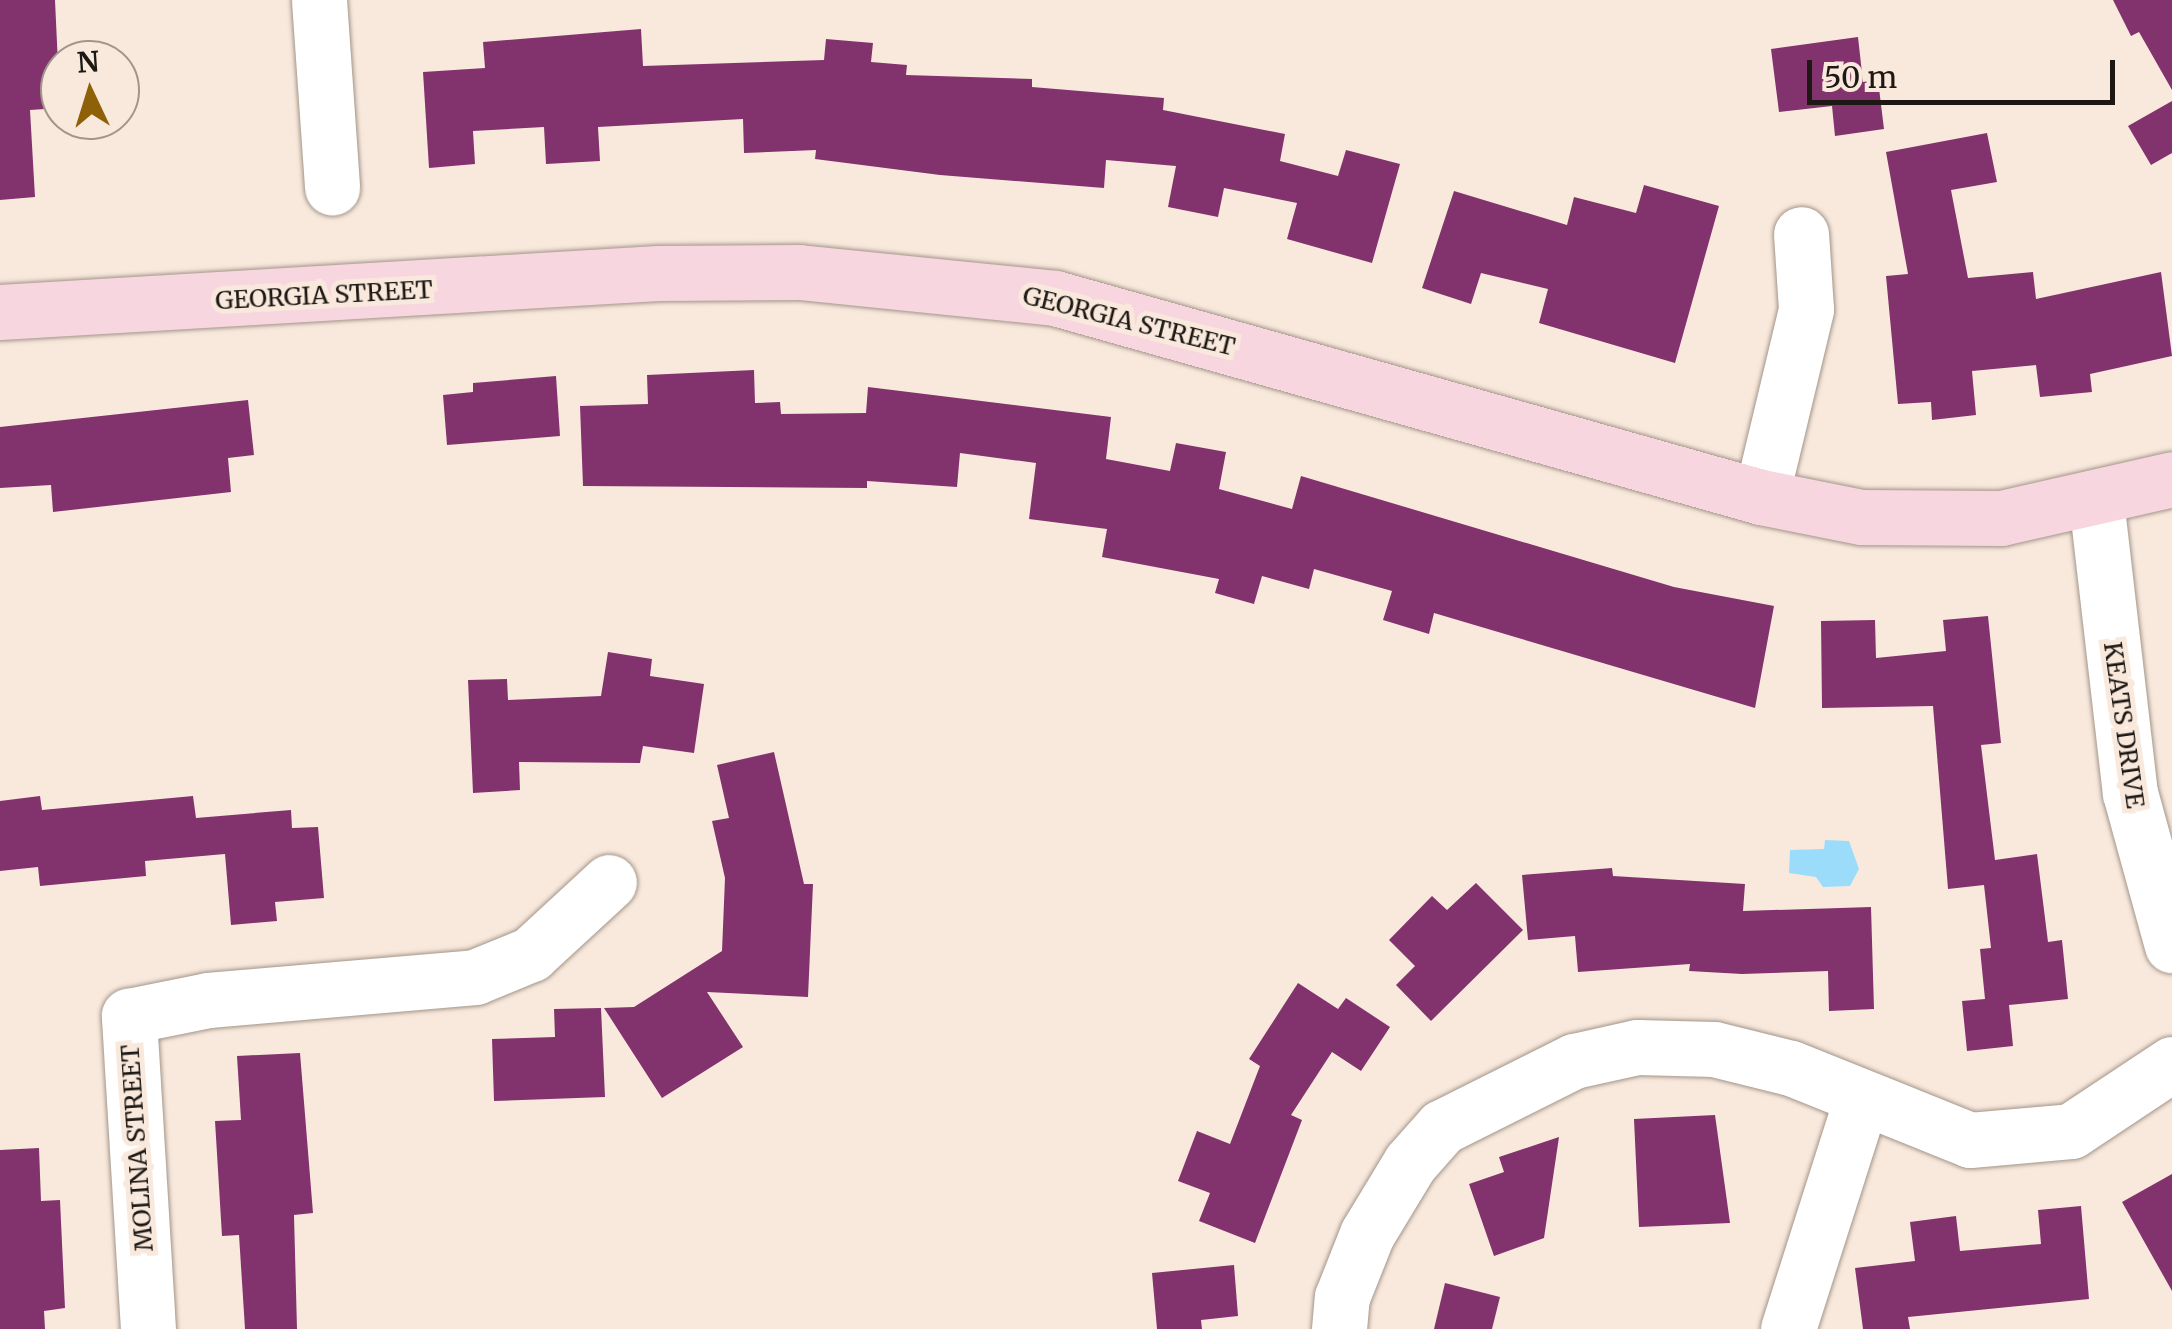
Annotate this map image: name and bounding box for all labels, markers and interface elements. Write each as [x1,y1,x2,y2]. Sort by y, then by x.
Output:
north arrow [40,40,140,140]
scale bar [1812,40,2120,102]
text: N [76,43,100,81]
text: 50 m [1824,58,1897,96]
street label: GEORGIA STREET [215,274,433,316]
street label: GEORGIA STREET [1020,280,1238,362]
street label: KEATS DRIVE [2097,640,2151,810]
street label: MOLINA STREET [115,1043,159,1253]

